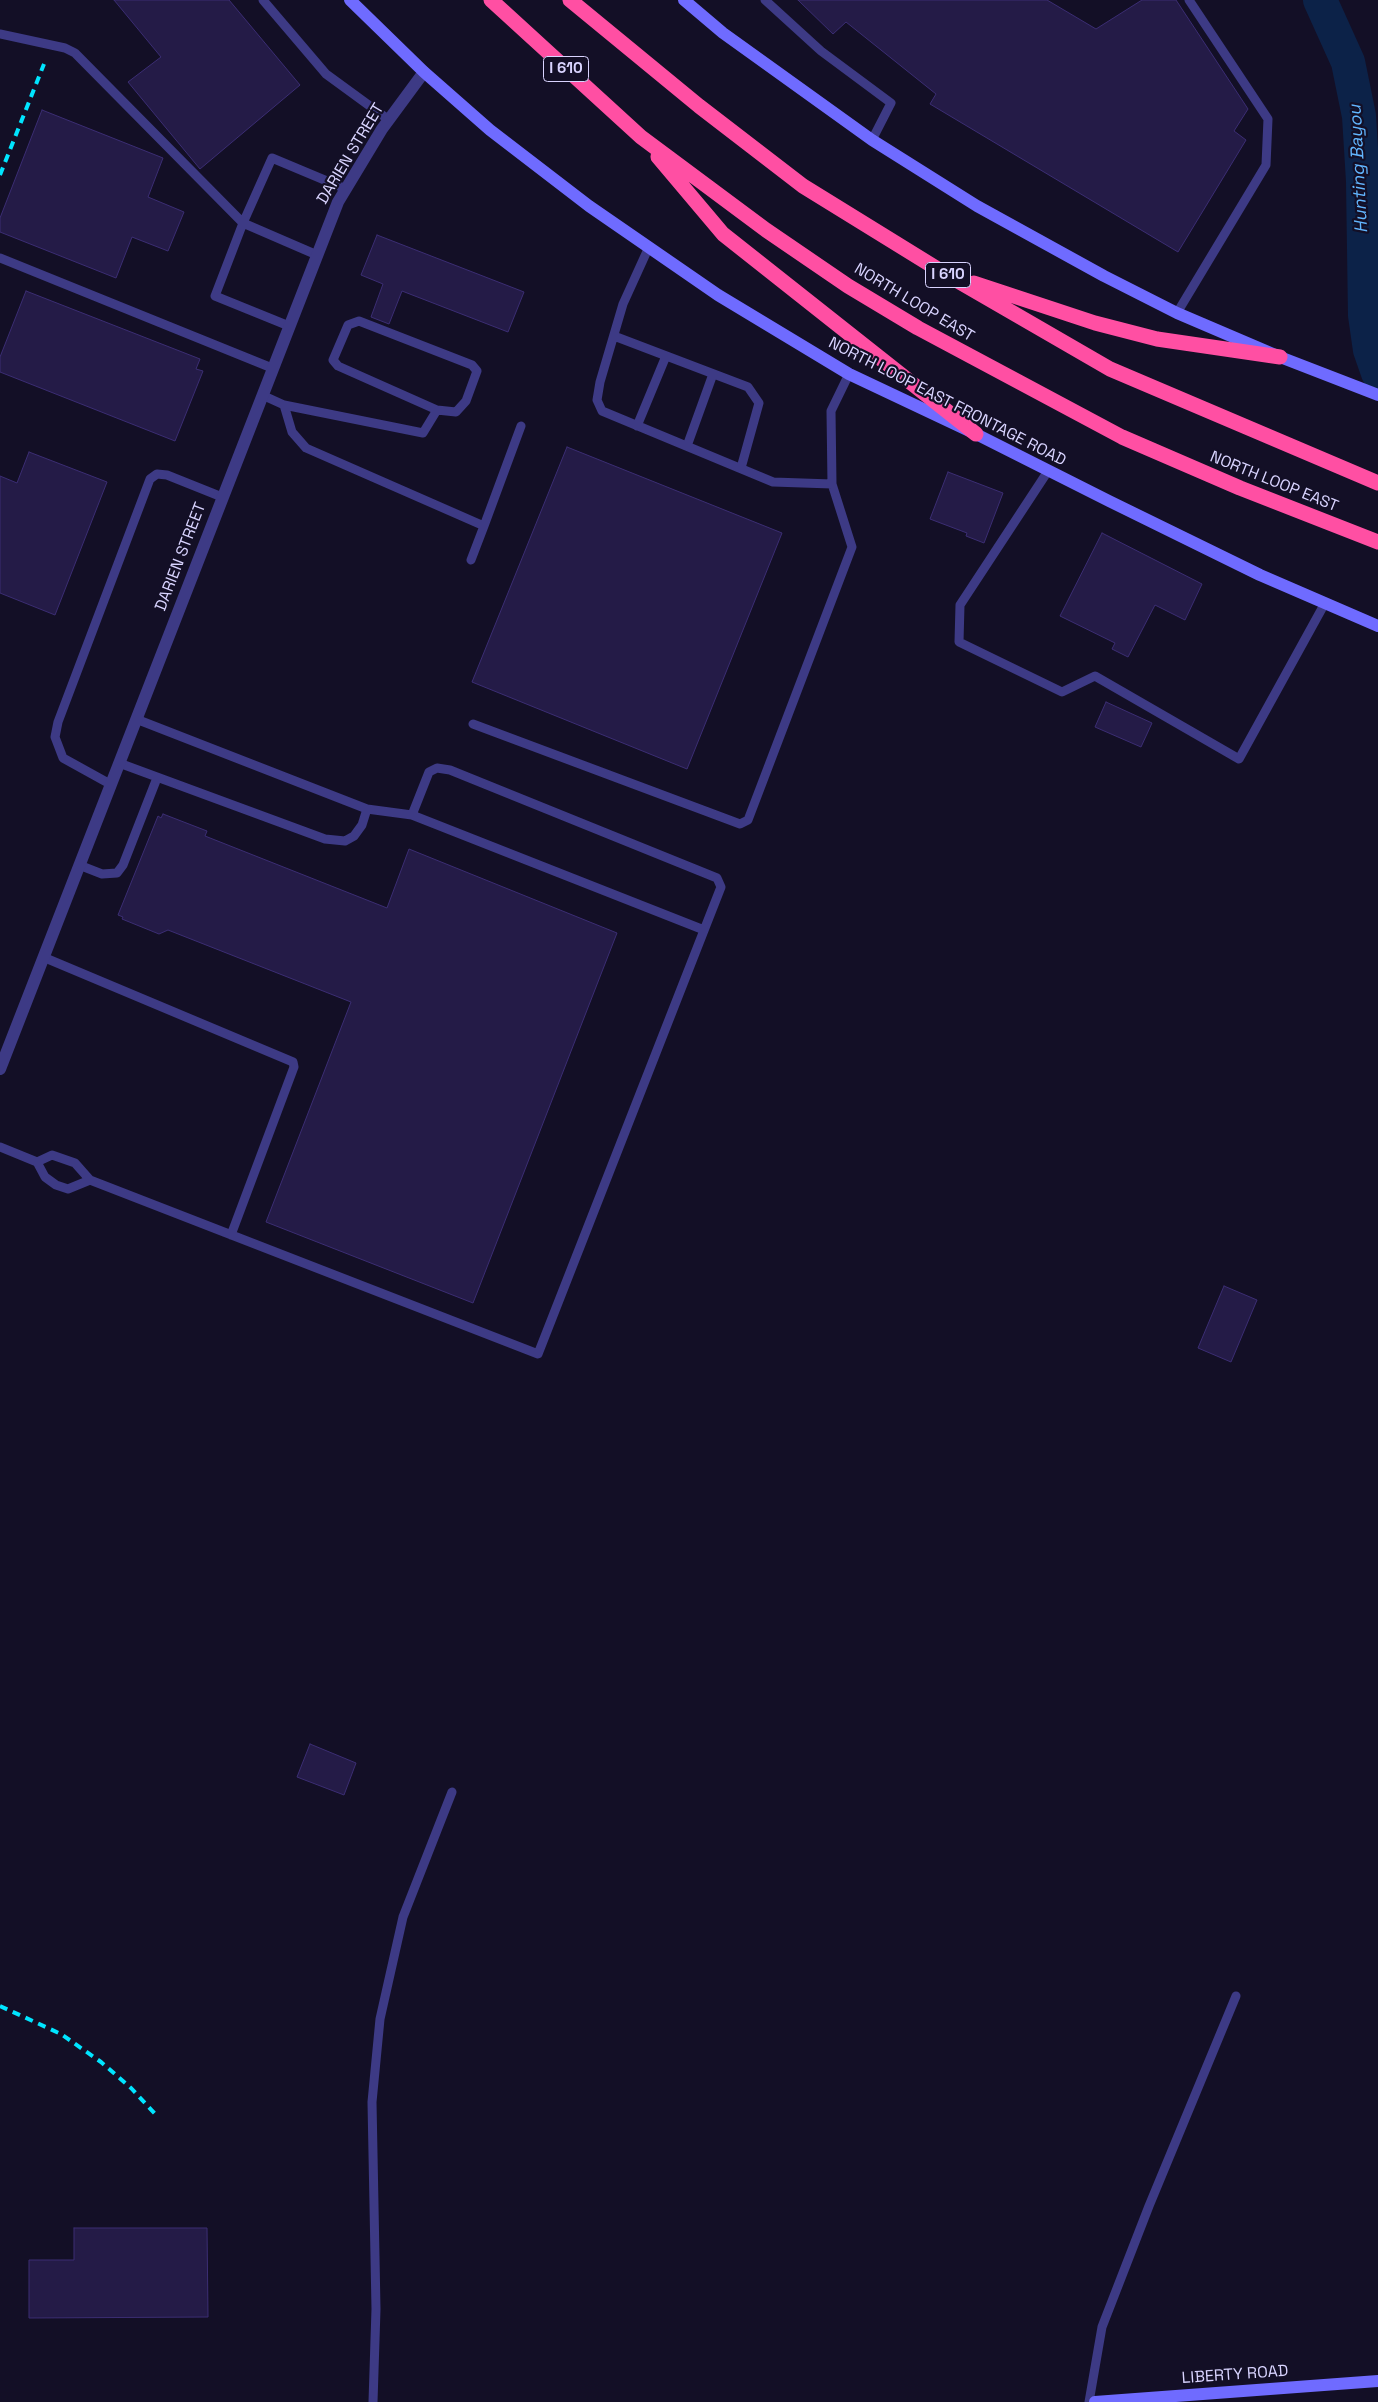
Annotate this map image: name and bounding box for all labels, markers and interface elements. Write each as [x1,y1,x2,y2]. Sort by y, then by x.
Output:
road number: I 610 [544,56,588,82]
street label: DARIEN STREET [313,100,389,208]
water label: Hunting Bayou [1345,104,1373,234]
street label: NORTH LOOP EAST [851,260,977,346]
road number: I 610 [926,262,970,288]
street label: NORTH LOOP EAST FRONTAGE ROAD [825,334,1069,470]
street label: NORTH LOOP EAST [1207,448,1341,516]
street label: DARIEN STREET [152,500,210,614]
street label: LIBERTY ROAD [1181,2362,1289,2388]

